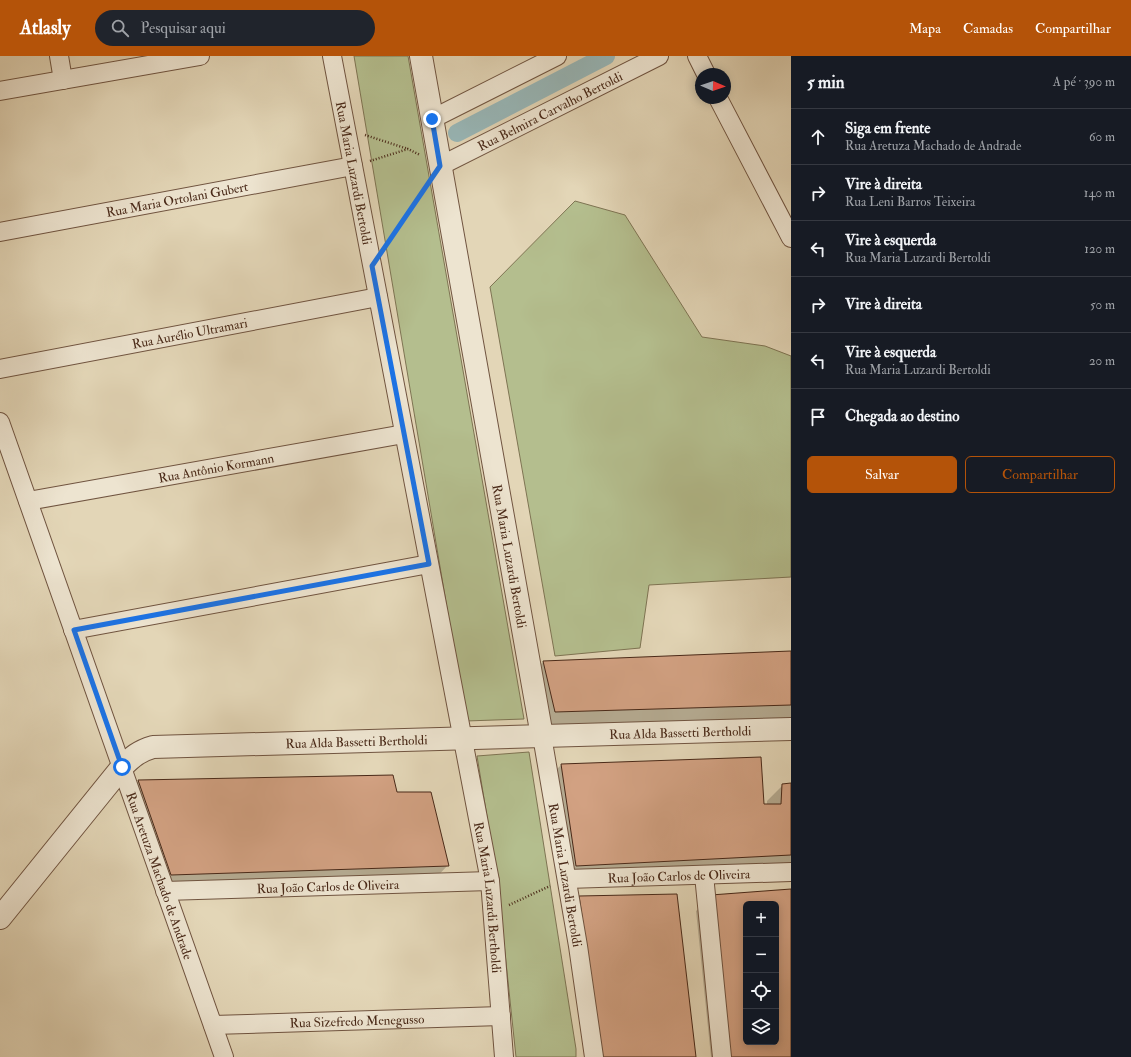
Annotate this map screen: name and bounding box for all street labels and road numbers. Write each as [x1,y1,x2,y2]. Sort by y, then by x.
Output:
street label: Rua Belmira Carvalho Bertoldi [475,68,626,155]
street label: Rua Maria Luzardi Bertoldi [332,100,375,247]
street label: Rua Maria Ortolani Gubert [105,179,249,221]
street label: Rua Aurélio Ultramari [131,315,249,353]
street label: Rua Antônio Kormann [157,450,276,487]
street label: Rua Maria Luzardi Bertoldi [488,483,530,630]
street label: Rua Alda Bassetti Bertholdi [609,723,752,743]
street label: Rua Alda Bassetti Bertholdi [285,732,428,752]
street label: Rua Aretuza Machado de Andrade [122,790,196,962]
street label: Rua Maria Luzardi Bertoldi [545,802,585,949]
street label: Rua Maria Luzardi Bertholdi [470,820,504,974]
street label: Rua João Carlos de Oliveira [607,866,751,887]
street label: Rua João Carlos de Oliveira [256,877,400,897]
street label: Rua Sizefredo Menegusso [289,1011,425,1032]

